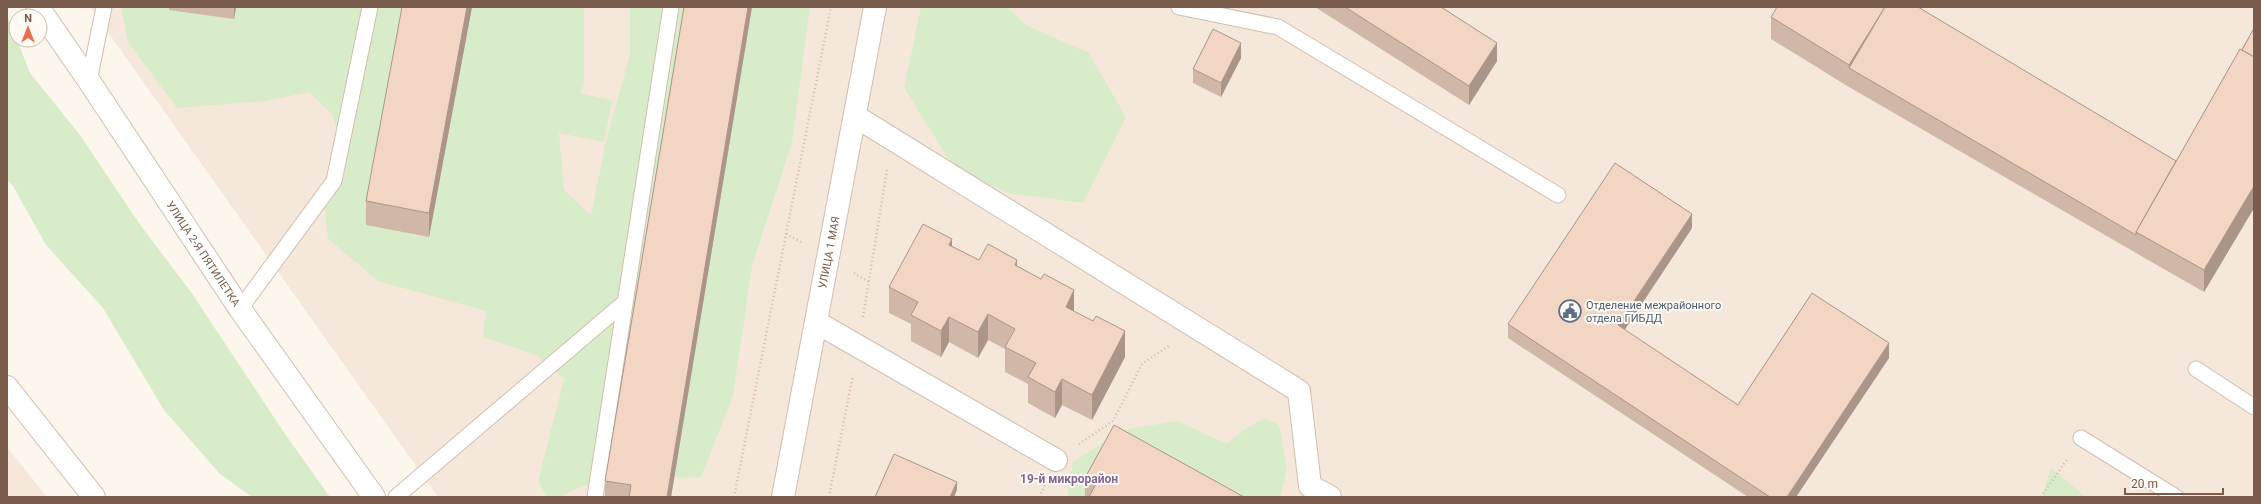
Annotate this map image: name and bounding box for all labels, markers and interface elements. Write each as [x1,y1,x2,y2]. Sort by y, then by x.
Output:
north arrow [8,8,48,48]
text: N [24,12,32,25]
street label: УЛИЦА 2-Я ПЯТИЛЕТКА [163,199,243,310]
street label: УЛИЦА 1 МАЯ [816,215,843,290]
public building icon: Отделение межрайонного отдела ГИБДД [1557,298,1583,324]
place label: Отделение межрайонного отдела ГИБДД [1586,299,1721,325]
scale bar [2125,470,2223,496]
district label: 19-й микрорайон [1020,472,1118,486]
text: 20 m [2131,477,2158,491]

